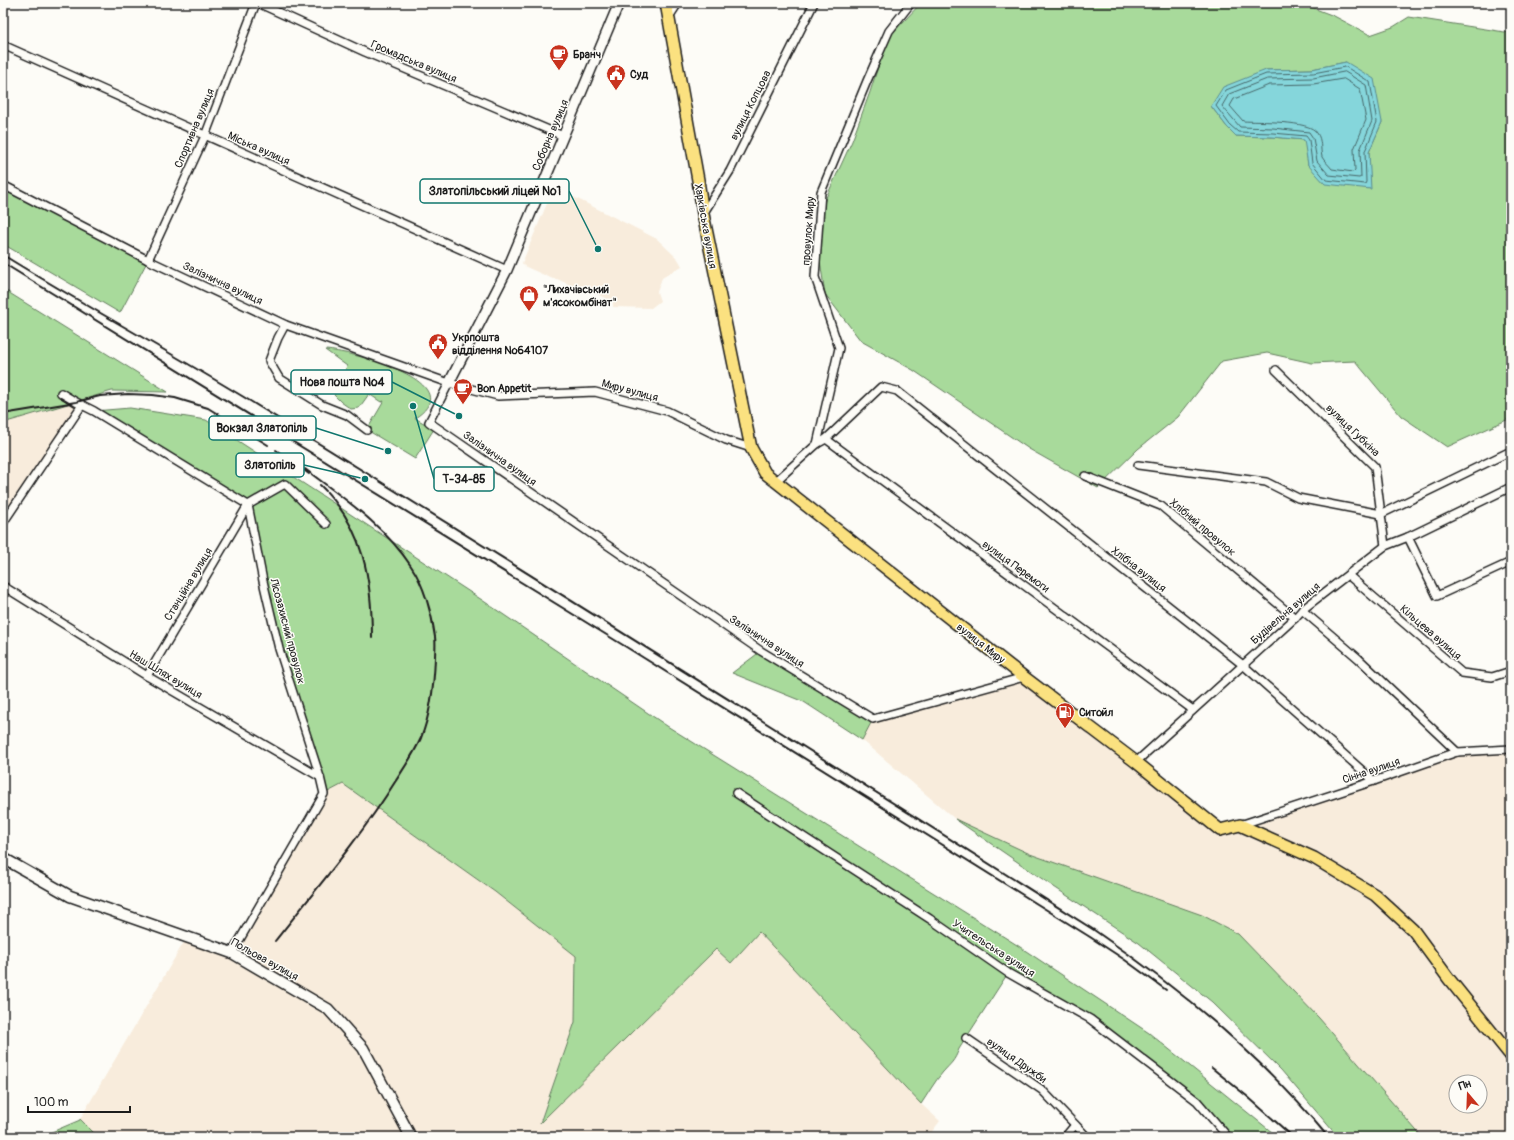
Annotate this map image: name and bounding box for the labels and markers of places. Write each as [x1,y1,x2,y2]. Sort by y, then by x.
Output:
cafe icon: Бранч [548,43,570,71]
place label: Бранч [573,48,601,61]
public building icon: Суд [605,63,627,91]
place label: Суд [630,68,648,81]
callout: Златопільський ліцей №1 [420,179,569,203]
place label: "Лихачівський м'ясокомбінат" [543,283,617,309]
shop icon: "Лихачівський м'ясокомбінат" [518,284,540,312]
place label: Укрпошта відділення №64107 [452,331,548,357]
public building icon: Укрпошта відділення №64107 [427,332,449,360]
callout: Нова пошта №4 [291,370,392,394]
cafe icon: Bon Appetit [452,377,474,405]
place label: Bon Appetit [477,382,532,395]
callout: Вокзал Златопіль [209,416,316,440]
callout: Златопіль [236,453,304,477]
callout: Т-34-85 [434,467,494,491]
fuel station icon: Ситойл [1054,701,1076,729]
place label: Ситойл [1079,706,1113,719]

